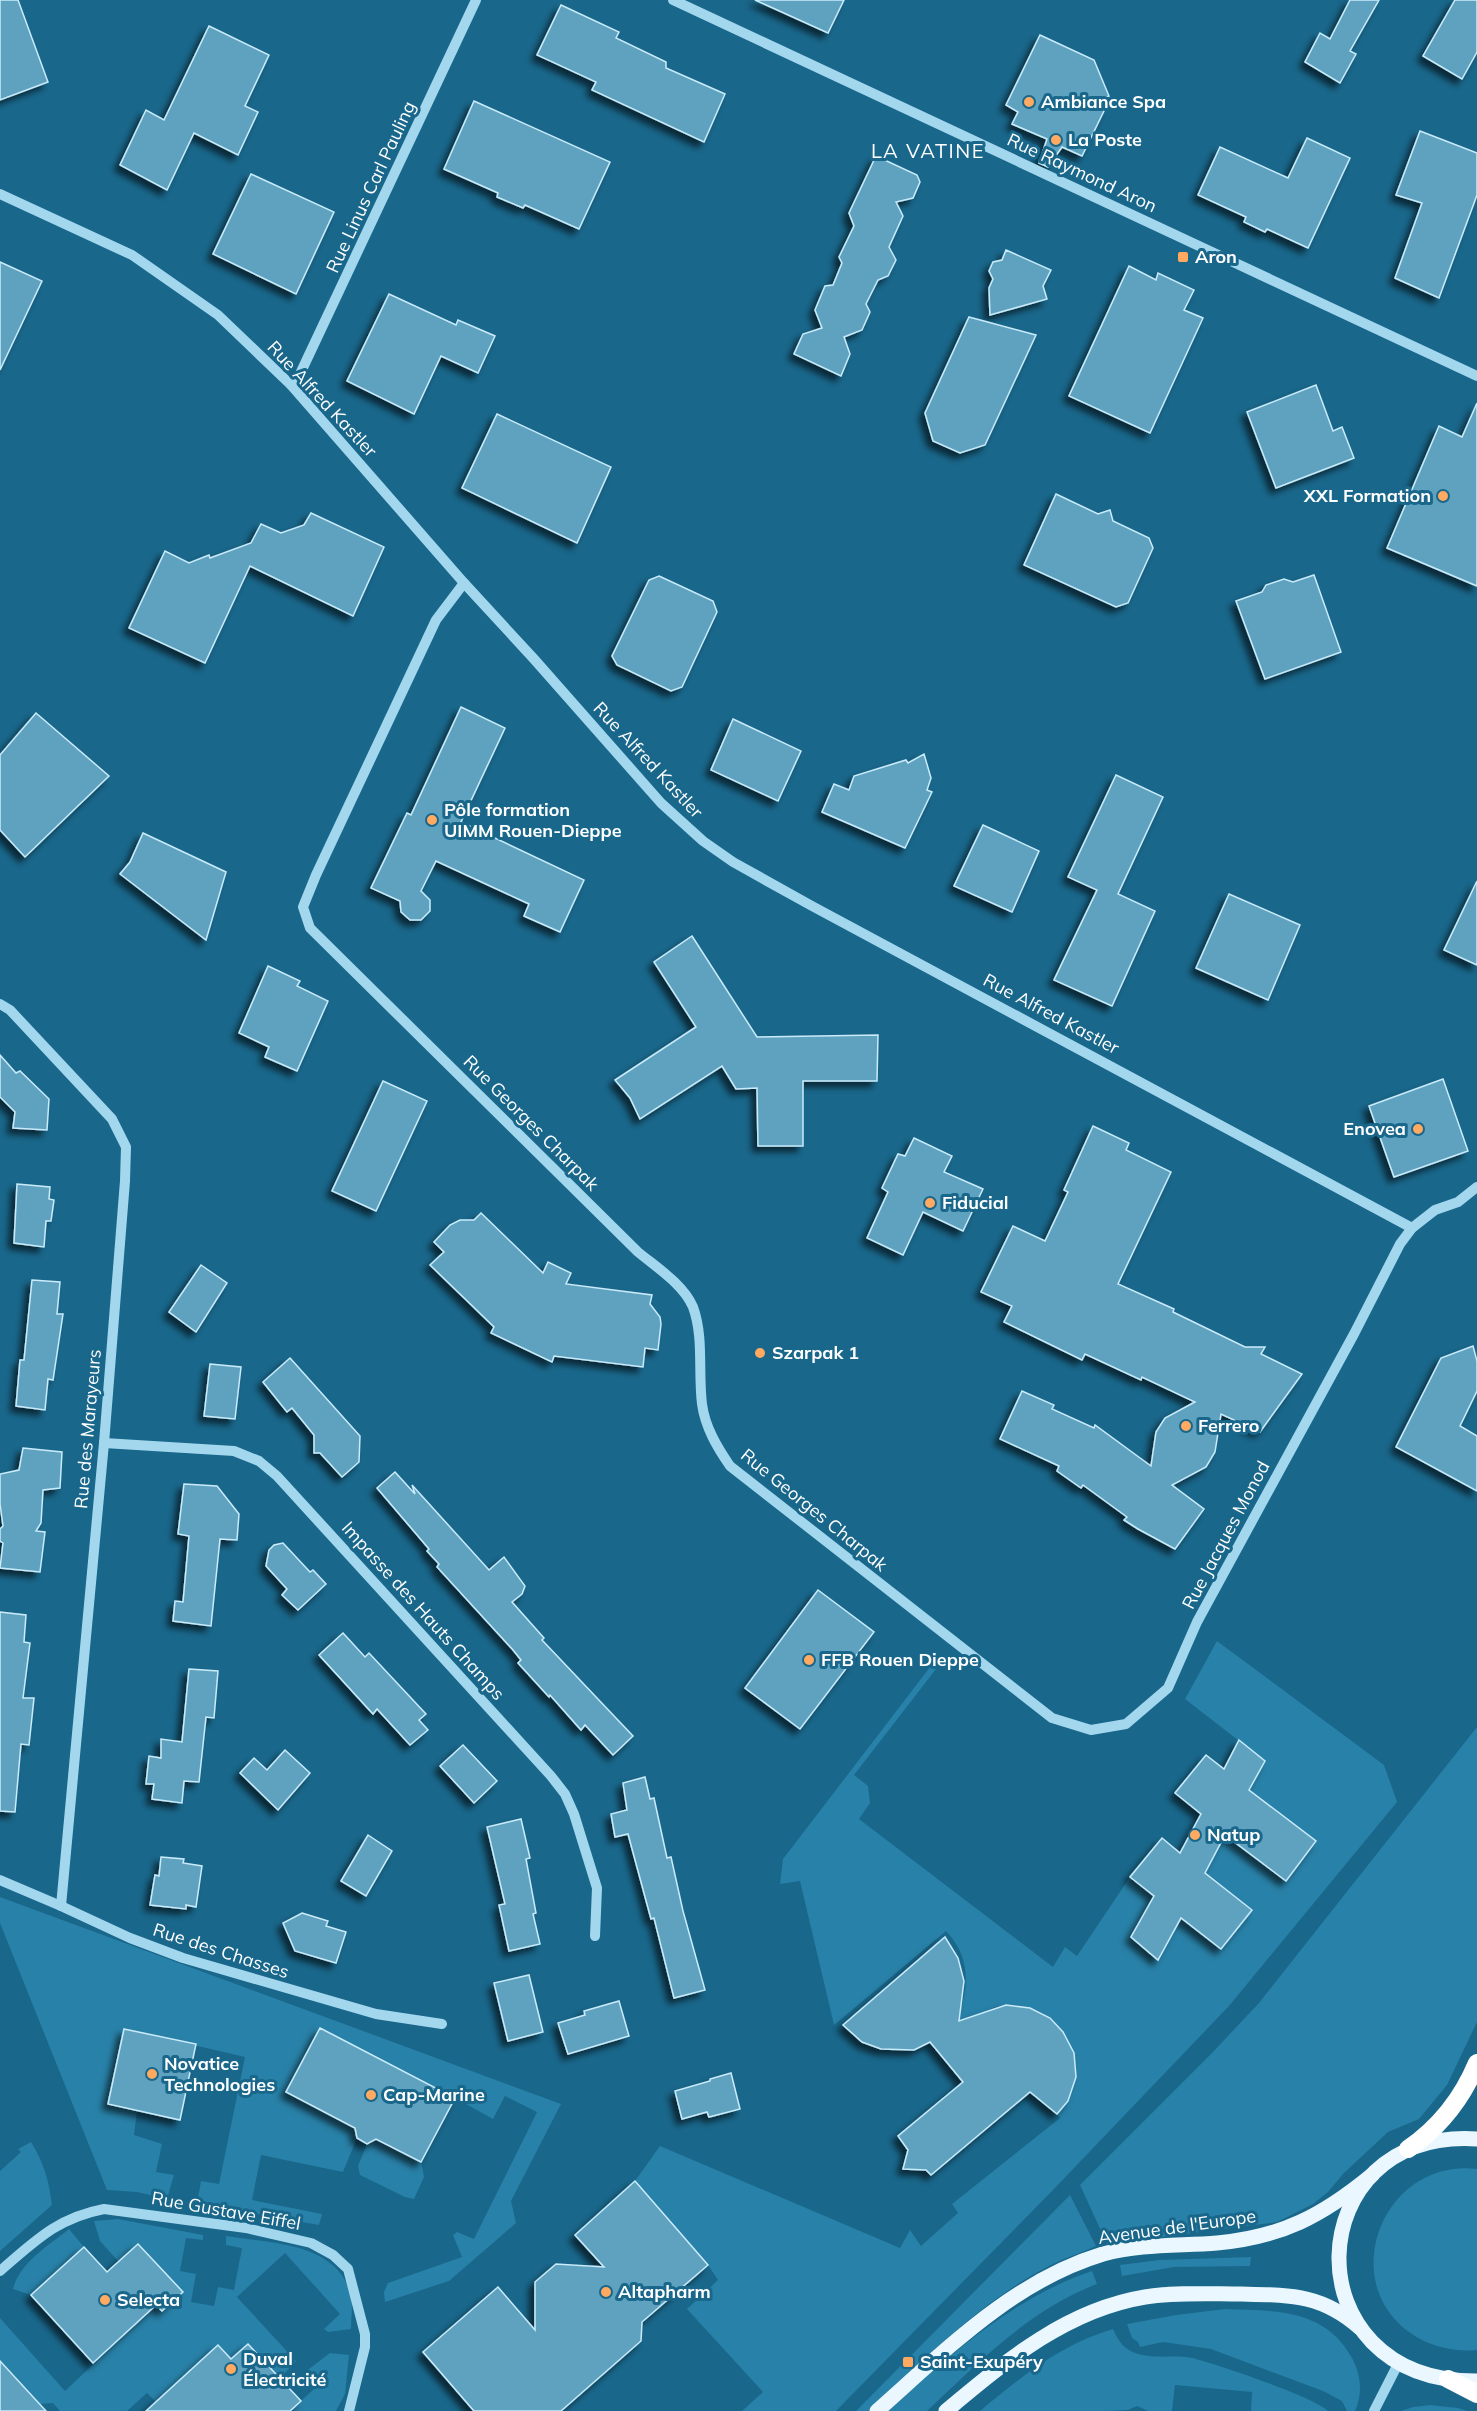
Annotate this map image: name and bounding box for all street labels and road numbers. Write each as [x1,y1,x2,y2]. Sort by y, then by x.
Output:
street label: Rue Linus Carl Pauling [321,97,420,276]
street label: Rue Raymond Aron [1004,128,1161,217]
street label: Rue Alfred Kastler [263,336,382,462]
street label: Rue Alfred Kastler [589,697,708,823]
street label: Rue Alfred Kastler [979,968,1124,1059]
street label: Rue Georges Charpak [459,1050,604,1196]
street label: Rue des Marayeurs [69,1348,106,1510]
street label: Rue Georges Charpak [736,1443,893,1576]
street label: Rue Jacques Monod [1177,1457,1274,1613]
street label: Impasse des Hauts Champs [337,1516,510,1705]
street label: Rue des Chasses [150,1918,292,1983]
street label: Rue Gustave Eiffel [150,2186,303,2235]
street label: Avenue de l'Europe [1096,2204,1257,2249]

